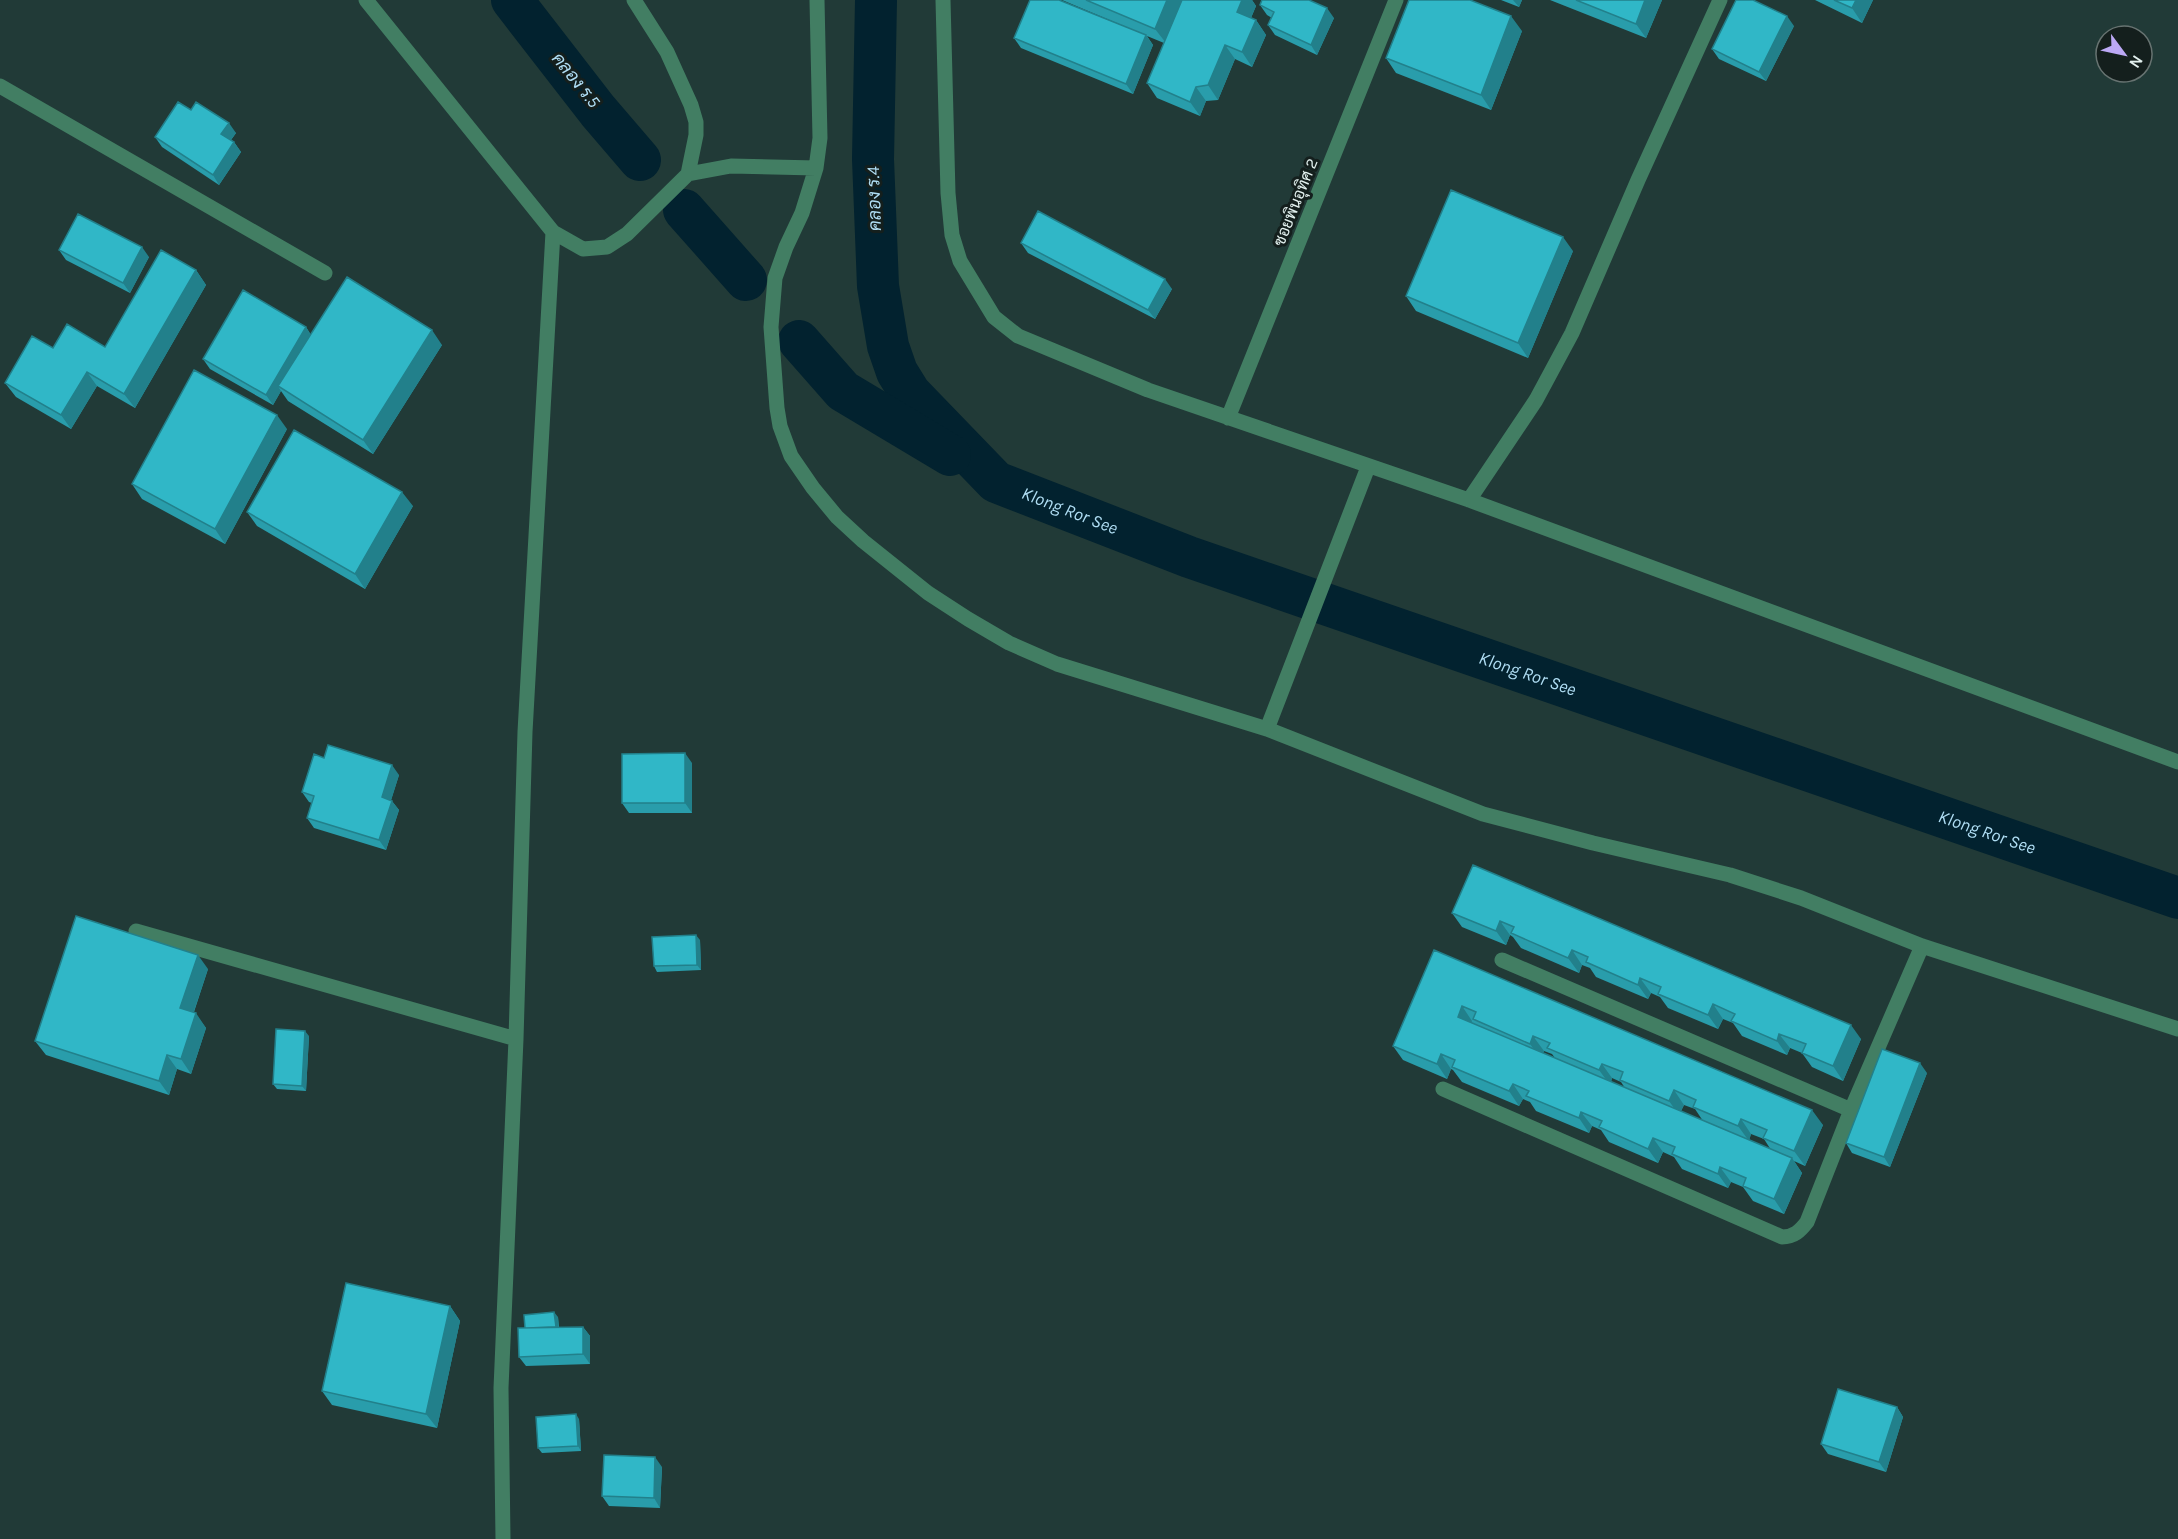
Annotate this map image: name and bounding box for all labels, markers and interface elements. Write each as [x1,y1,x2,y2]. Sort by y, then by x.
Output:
north arrow [2094,24,2154,84]
water label: คลอง ร.5 [547,48,605,112]
text: N [2125,52,2147,72]
street label: ซอยพินอุทิศ 2 [1269,156,1323,249]
water label: คลอง ร.4 [862,165,886,232]
water label: Klong Ror See [1018,482,1121,539]
water label: Klong Ror See [1476,647,1579,701]
water label: Klong Ror See [1935,805,2038,859]

